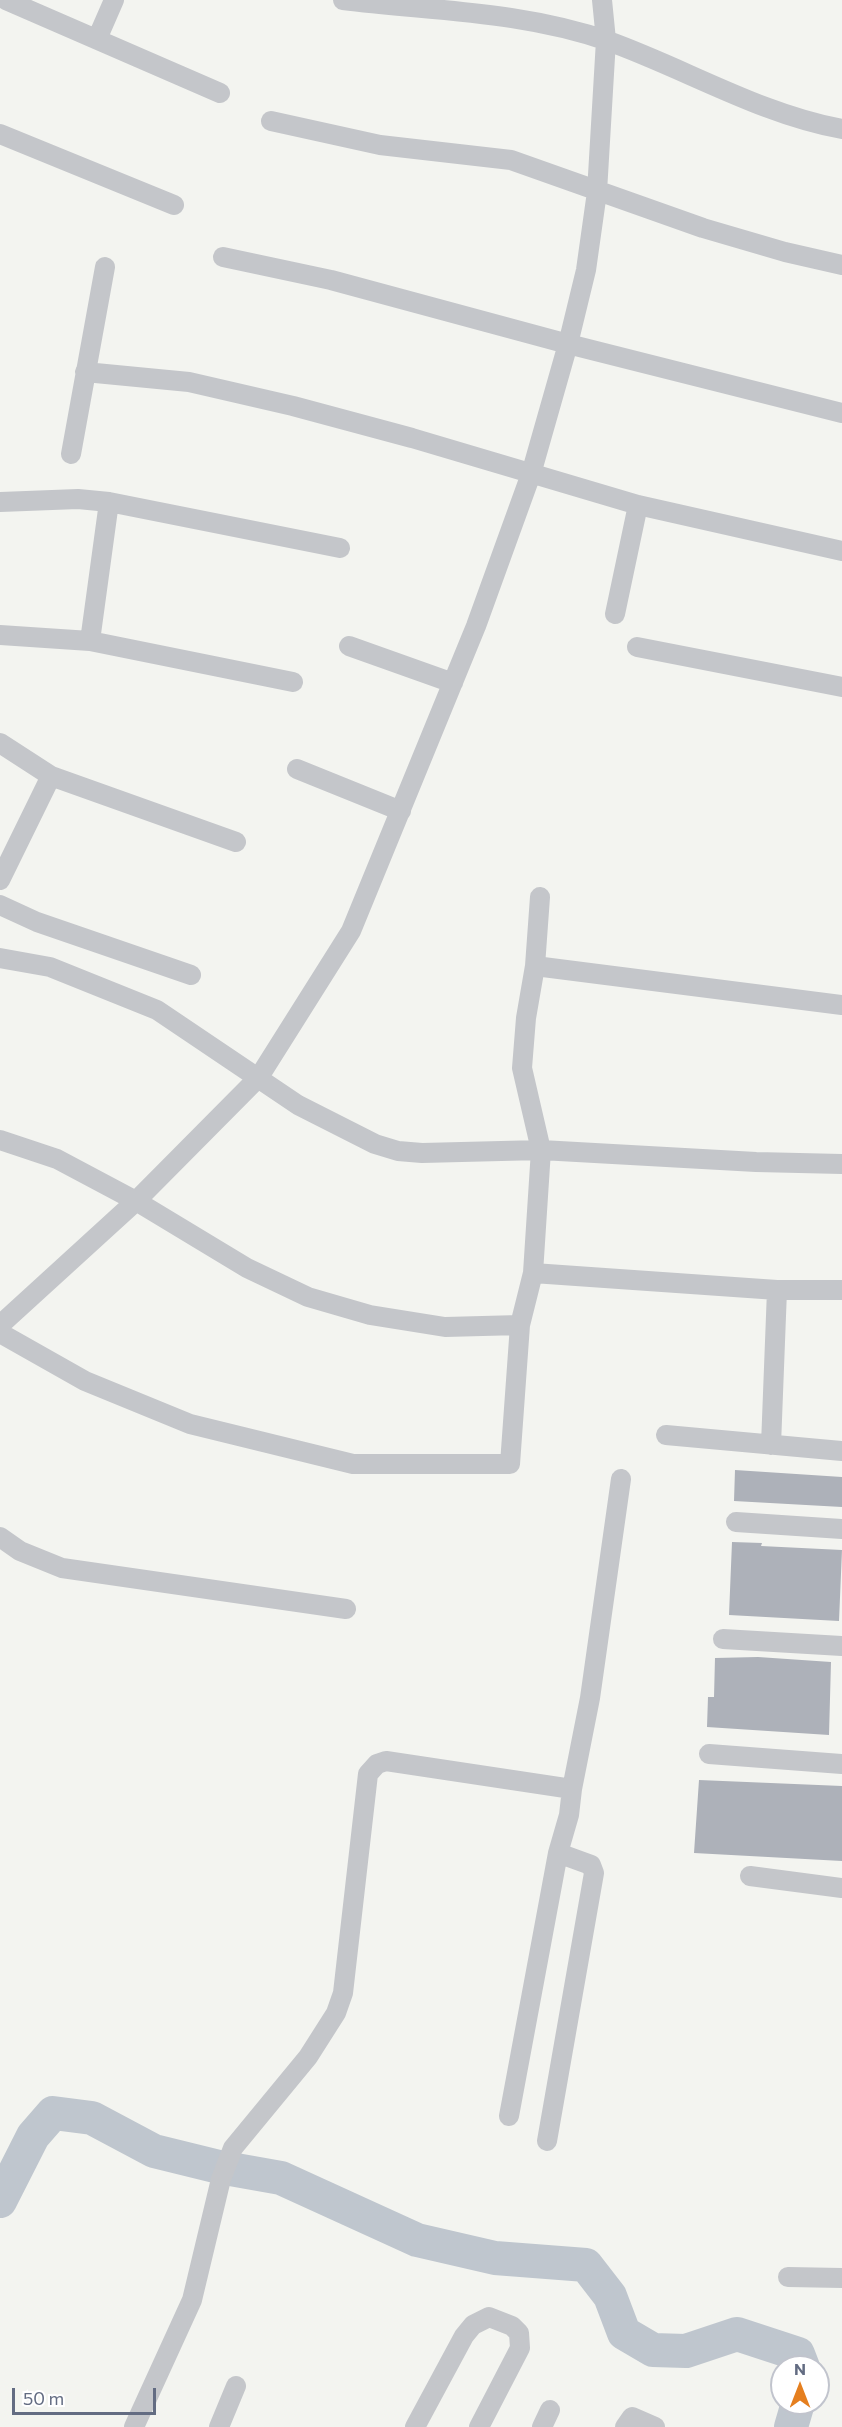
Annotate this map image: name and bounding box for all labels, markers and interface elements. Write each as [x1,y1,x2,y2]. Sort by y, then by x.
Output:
north arrow [770,2355,830,2415]
text: N [794,2359,806,2378]
scale bar [15,2376,159,2414]
text: 50 m [23,2387,64,2409]

